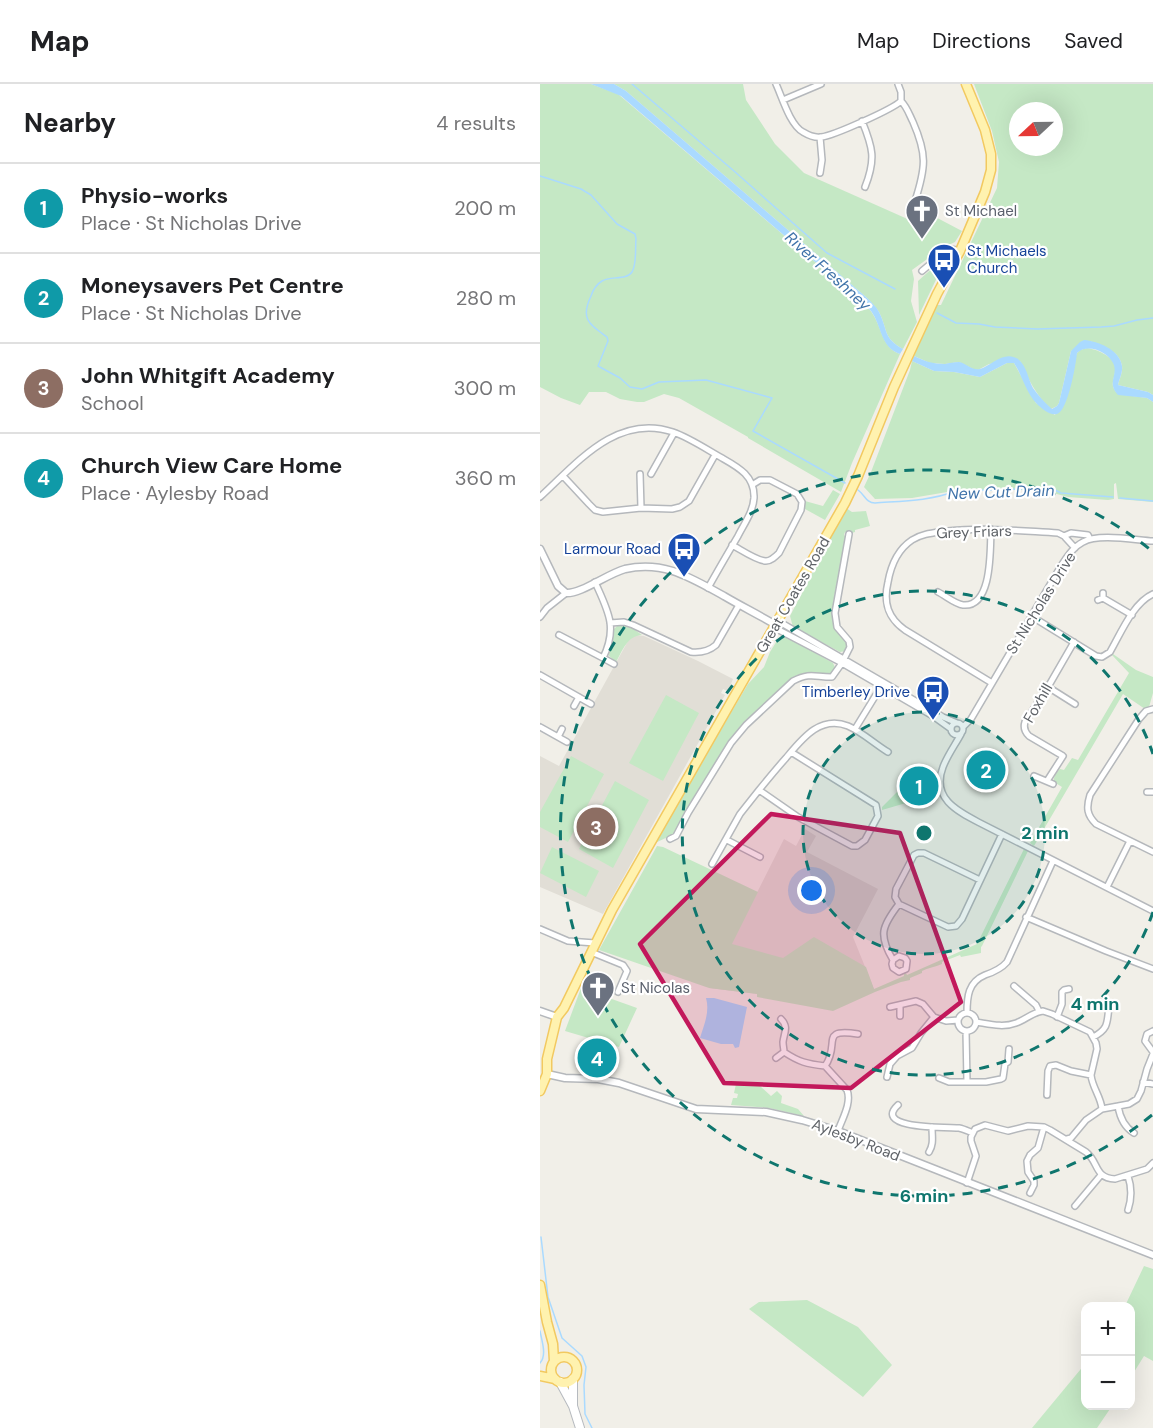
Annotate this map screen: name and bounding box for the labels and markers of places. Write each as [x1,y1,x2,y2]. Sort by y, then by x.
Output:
church icon: St Michael [904,193,940,240]
place label: St Michael [945,201,1017,221]
place label: St Michaels Church [967,241,1047,278]
bus stop icon: St Michaels Church [926,242,962,289]
bus stop icon: Larmour Road [666,531,702,578]
place label: Larmour Road [564,539,661,559]
bus stop icon: Timberley Drive [915,674,951,721]
place label: Timberley Drive [802,682,910,702]
pin: 2 [966,748,1006,792]
pin: 1 [900,764,938,808]
pin: 3 [576,804,616,850]
centre of rings [914,823,934,843]
church icon: St Nicolas [580,970,616,1017]
place label: St Nicolas [621,978,690,998]
pin: 4 [578,1036,616,1080]

